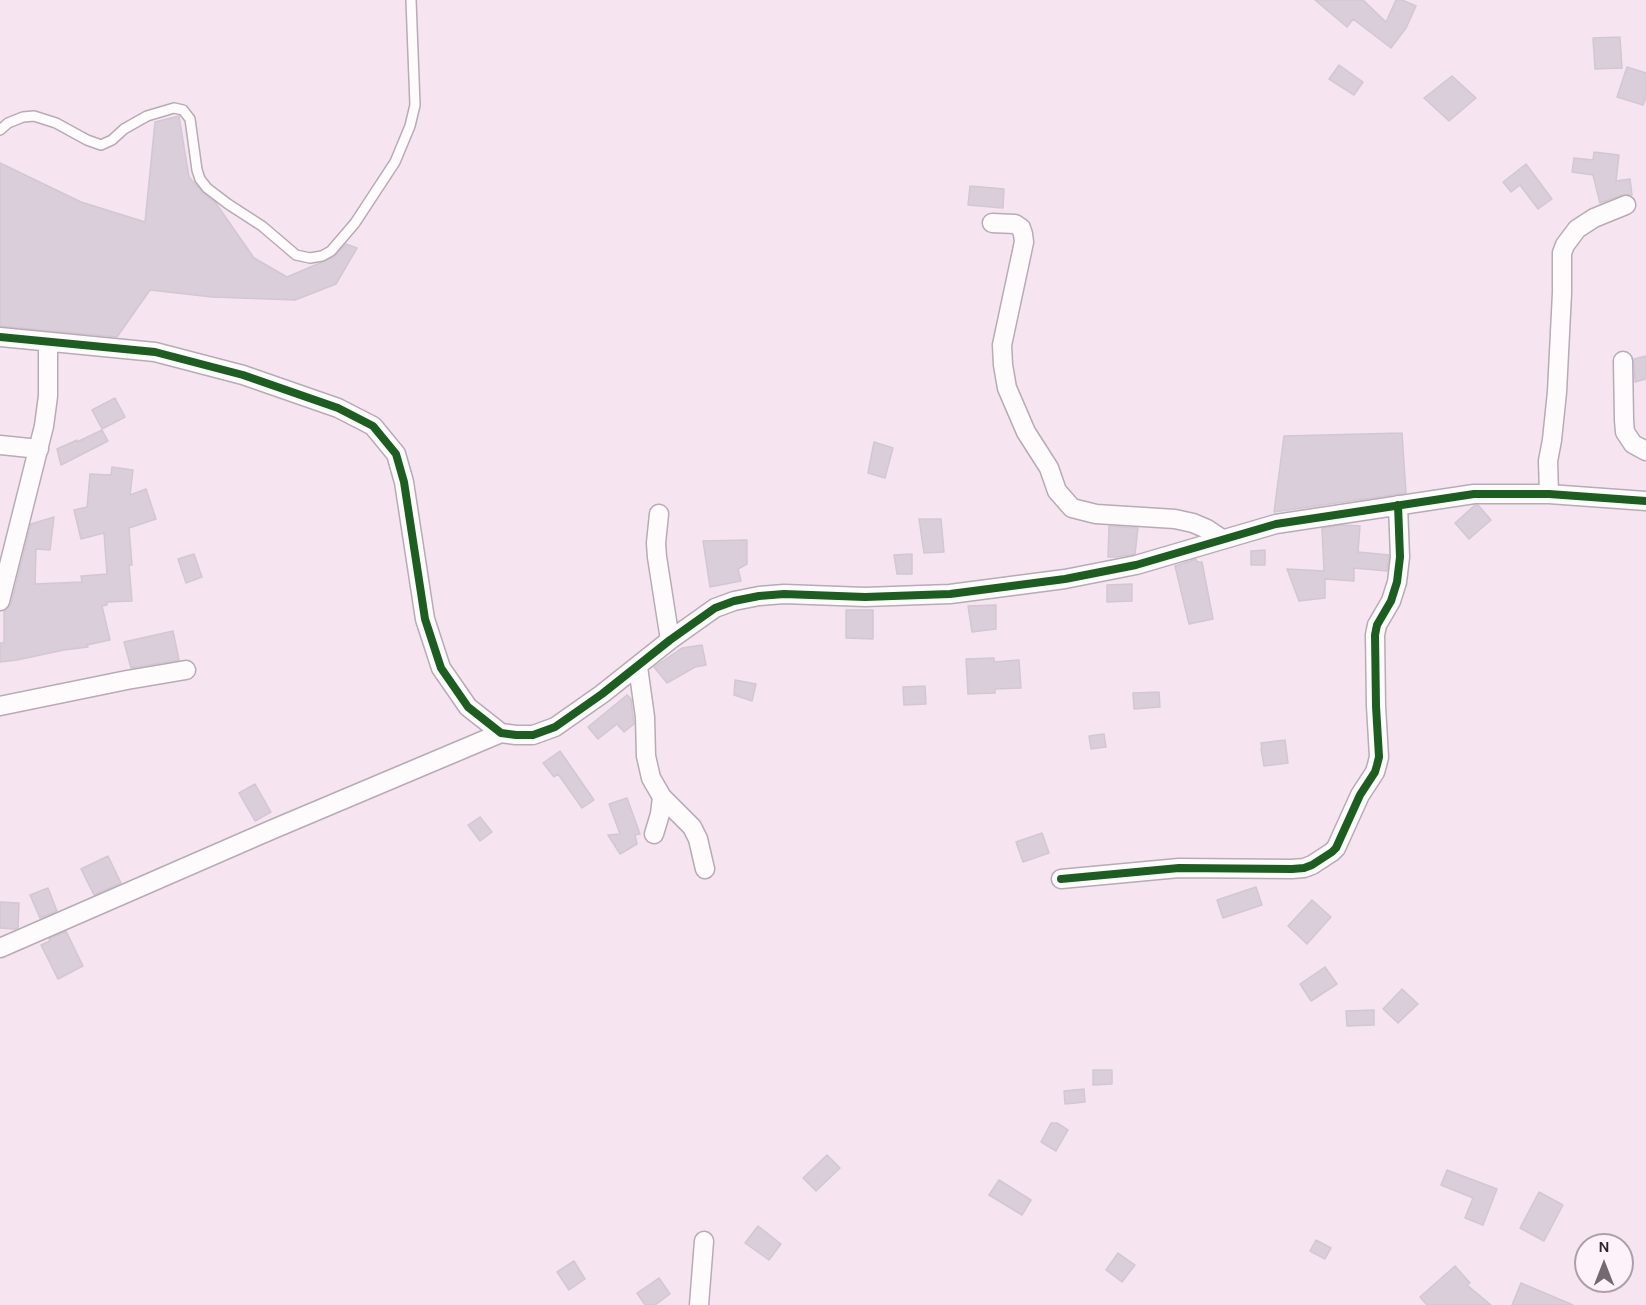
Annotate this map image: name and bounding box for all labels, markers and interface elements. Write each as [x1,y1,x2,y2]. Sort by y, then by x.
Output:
north arrow [1574,1233,1634,1293]
text: N [1598,1237,1610,1256]

